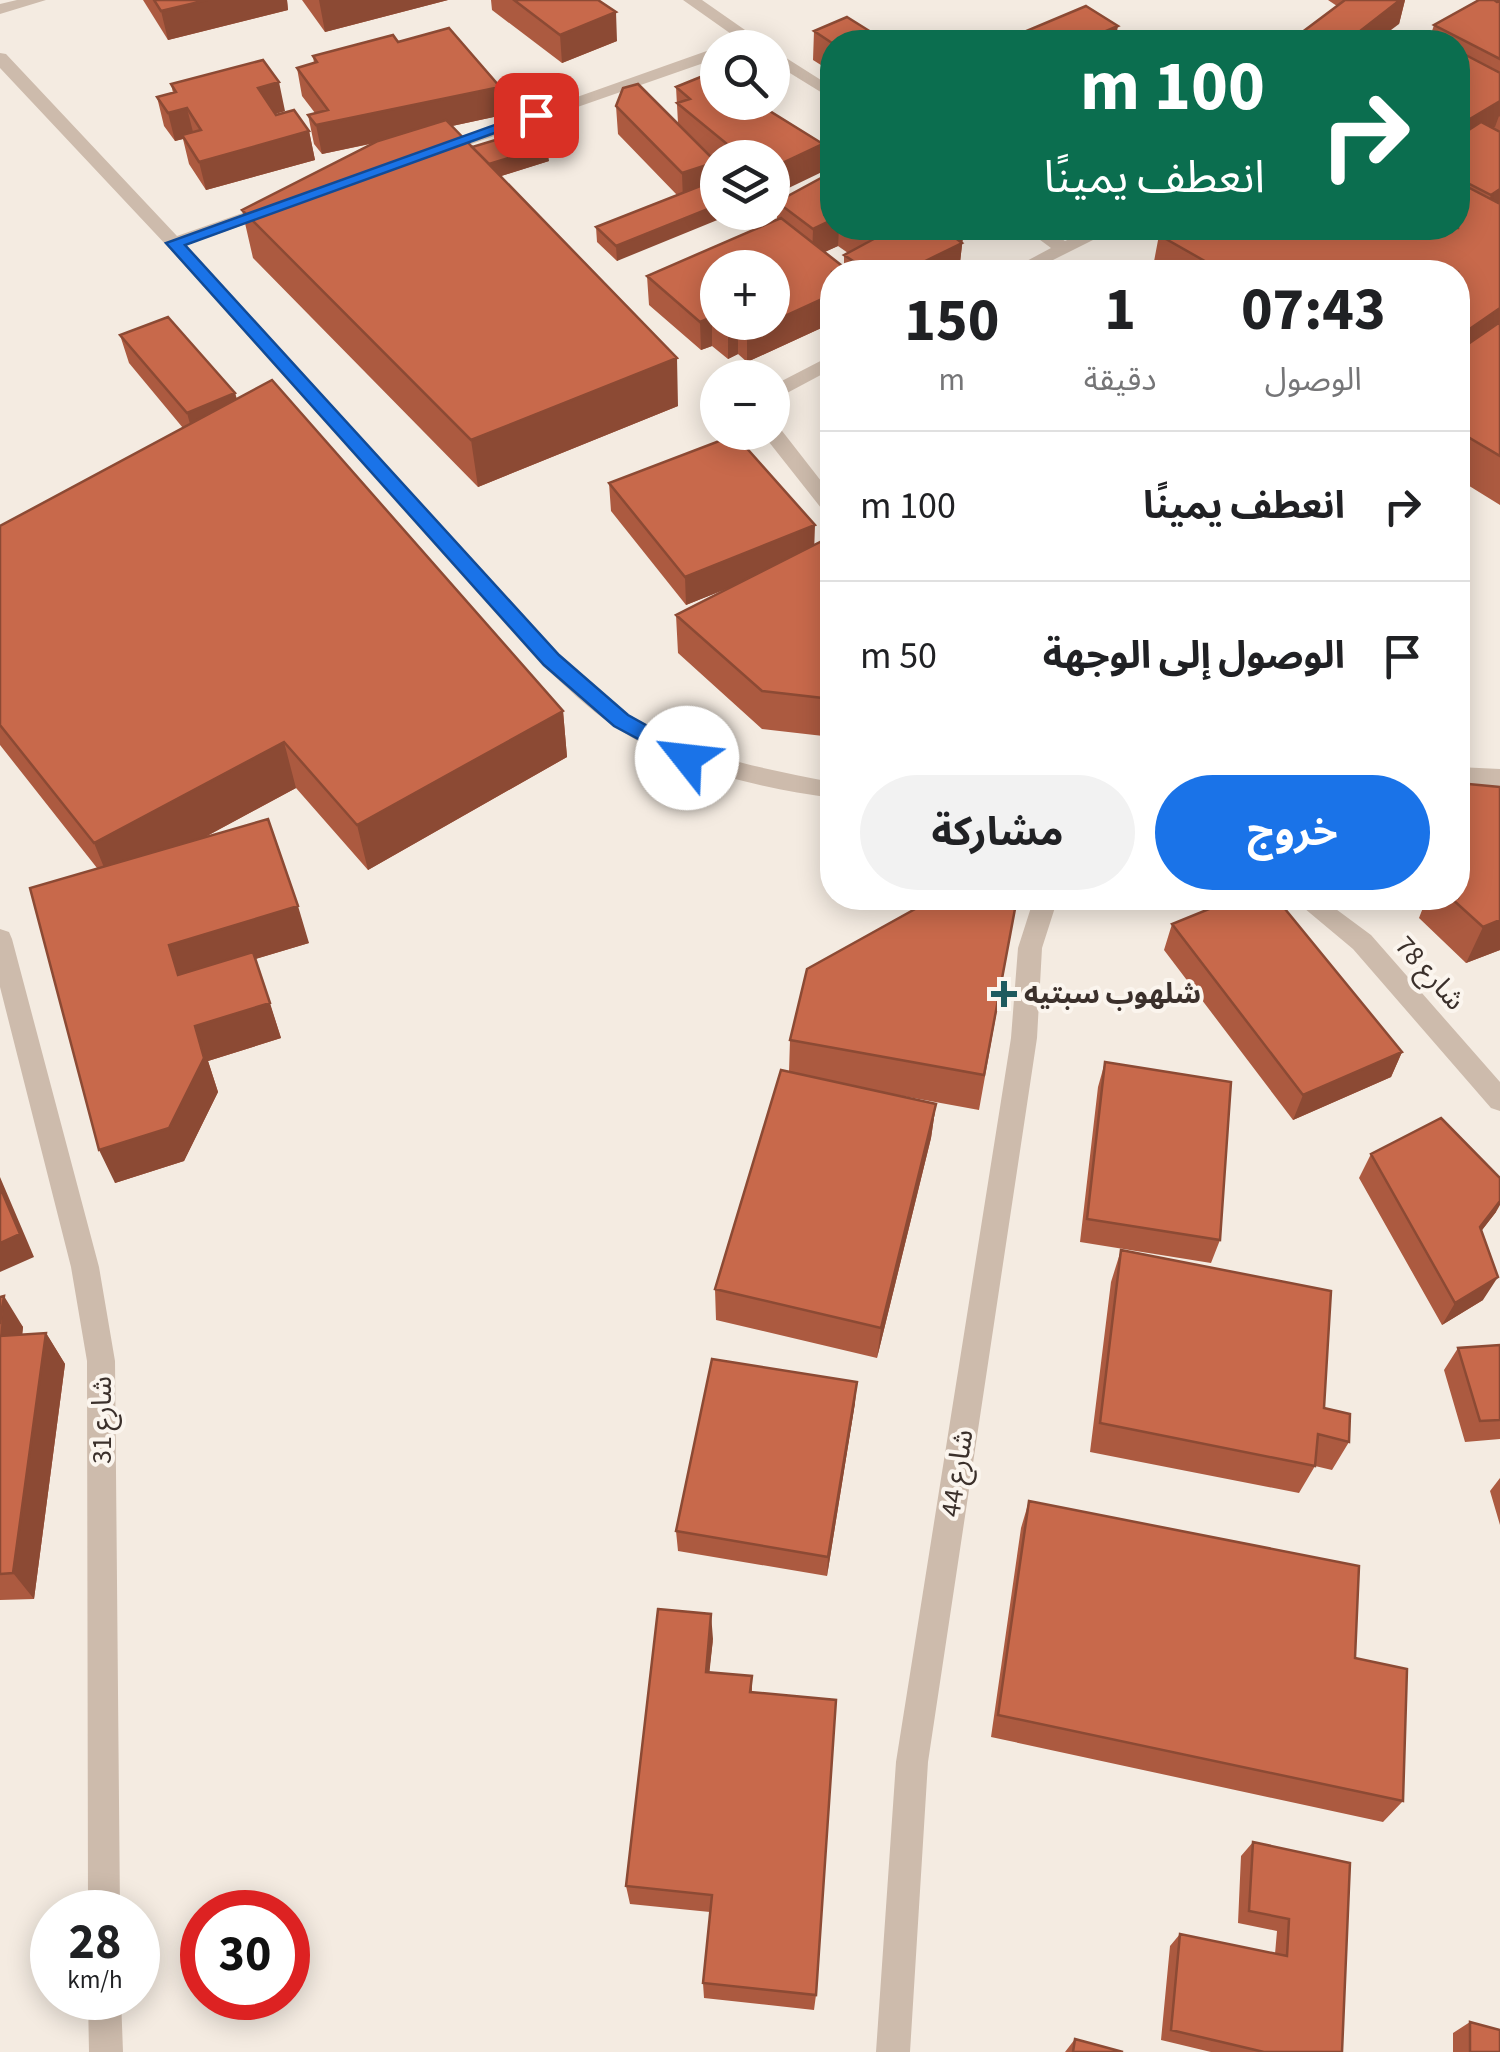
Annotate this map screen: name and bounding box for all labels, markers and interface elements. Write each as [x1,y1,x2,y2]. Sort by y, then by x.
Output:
map controls [700,30,790,450]
button: search [700,30,790,120]
text: 100 m [1080,37,1265,137]
icon: right [1300,70,1430,200]
pin [494,73,579,158]
icon: arrive [509,88,564,143]
button: layers [700,140,790,230]
text: انعطف يمينًا [1044,146,1265,210]
button: + [700,250,790,340]
text: 1 [1104,268,1136,353]
text: 07:43 [1241,268,1386,353]
text: 150 [904,279,999,364]
text: m [939,357,965,403]
text: دقيقة [1084,357,1157,403]
text: الوصول [1265,357,1362,403]
button: − [700,360,790,450]
text: 100 m [860,479,956,533]
text: انعطف يمينًا [1143,479,1345,533]
icon: right [1375,479,1430,534]
text: 50 m [860,629,937,683]
text: الوصول إلى الوجهة [1043,629,1345,683]
icon: arrive [1375,629,1430,684]
position arrow [635,706,739,810]
button: مشاركة [860,775,1135,890]
button: خروج [1155,775,1430,890]
street label: شارع 78 [1386,927,1474,1019]
place label: شلهوب سبتيه [1024,974,1201,1014]
marker: شلهوب سبتيه [993,983,1015,1005]
street label: شارع 31 [82,1376,122,1464]
street label: شارع 44 [930,1426,984,1520]
speed limit sign: 30 [180,1890,310,2020]
text: 28 [69,1907,121,1978]
text: km/h [67,1962,123,1998]

